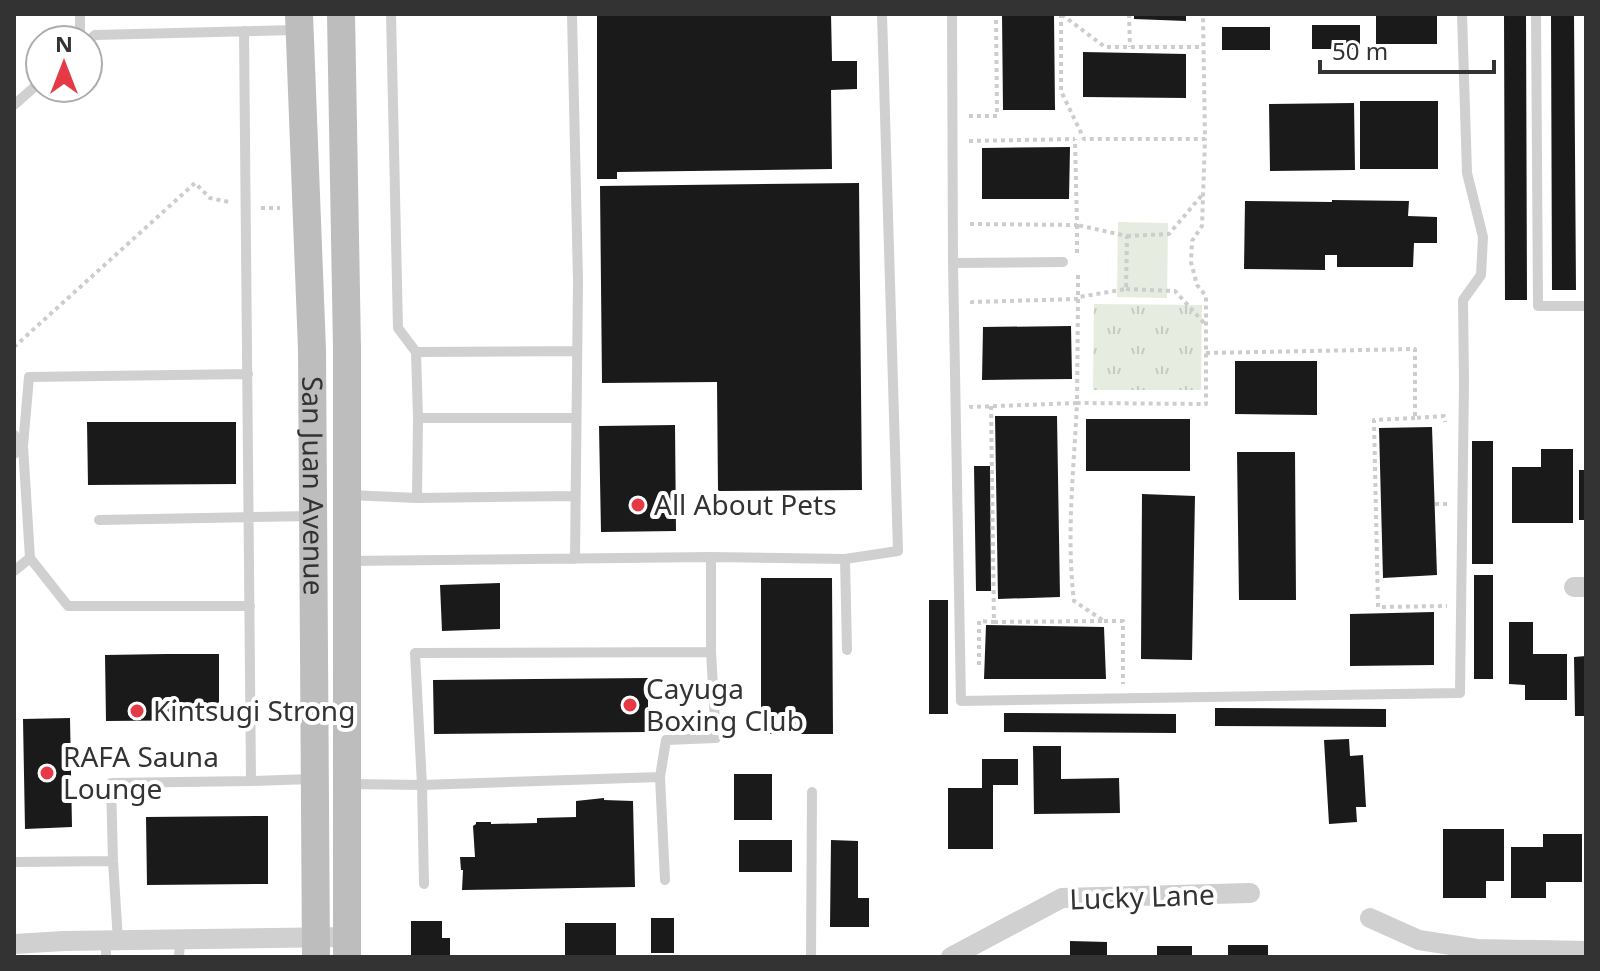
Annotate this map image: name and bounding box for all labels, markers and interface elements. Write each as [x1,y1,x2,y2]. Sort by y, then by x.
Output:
north arrow [24,24,104,104]
scale bar [1320,24,1494,74]
text: N [55,28,73,58]
text: 50 m [1332,34,1388,67]
street label: San Juan Avenue [294,376,334,596]
place label: All About Pets [654,485,837,523]
marker: All About Pets [629,496,647,514]
place label: Cayuga Boxing Club [646,669,804,739]
place label: Kintsugi Strong [153,691,355,729]
marker: Cayuga Boxing Club [621,696,639,714]
marker: Kintsugi Strong [128,702,146,720]
place label: RAFA Sauna Lounge [63,737,219,807]
marker: RAFA Sauna Lounge [38,764,56,782]
street label: Lucky Lane [1069,874,1215,918]

